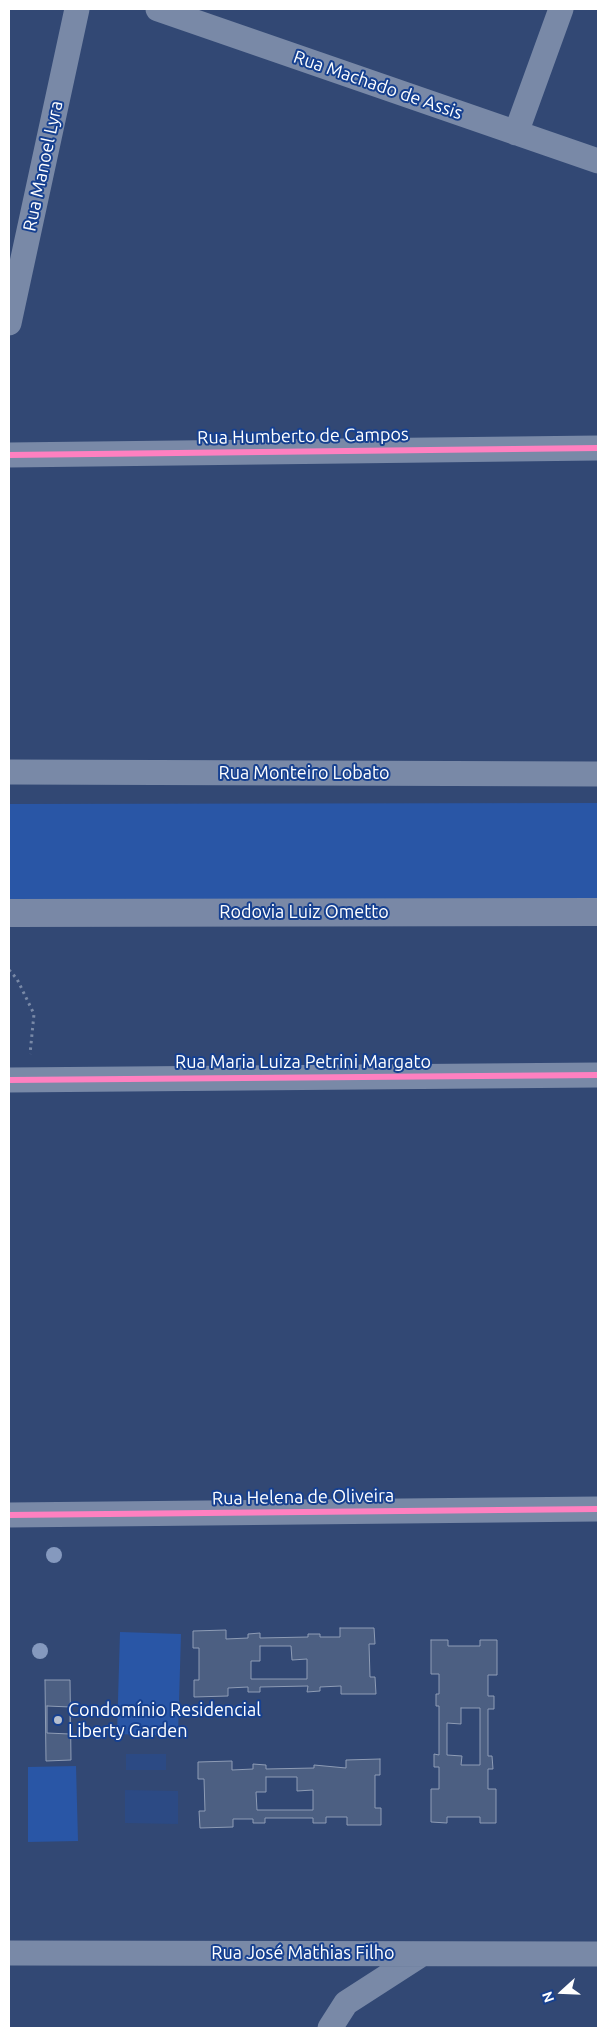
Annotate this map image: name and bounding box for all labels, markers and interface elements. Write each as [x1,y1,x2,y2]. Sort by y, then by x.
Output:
street label: Rua Machado de Assis [291,46,465,124]
street label: Rua Manoel Lyra [19,99,67,233]
street label: Rua Humberto de Campos [197,423,409,449]
street label: Rua Monteiro Lobato [218,762,390,784]
street label: Rodovia Luiz Ometto [219,901,389,923]
street label: Rua Maria Luiza Petrini Margato [175,1051,431,1073]
street label: Rua Helena de Oliveira [212,1485,394,1509]
place label: Condomínio Residencial Liberty Garden [68,1699,261,1742]
marker: Condomínio Residencial Liberty Garden [52,1714,64,1726]
street label: Rua José Mathias Filho [211,1942,395,1964]
north arrow [537,1967,587,2017]
text: N [539,1989,557,2005]

